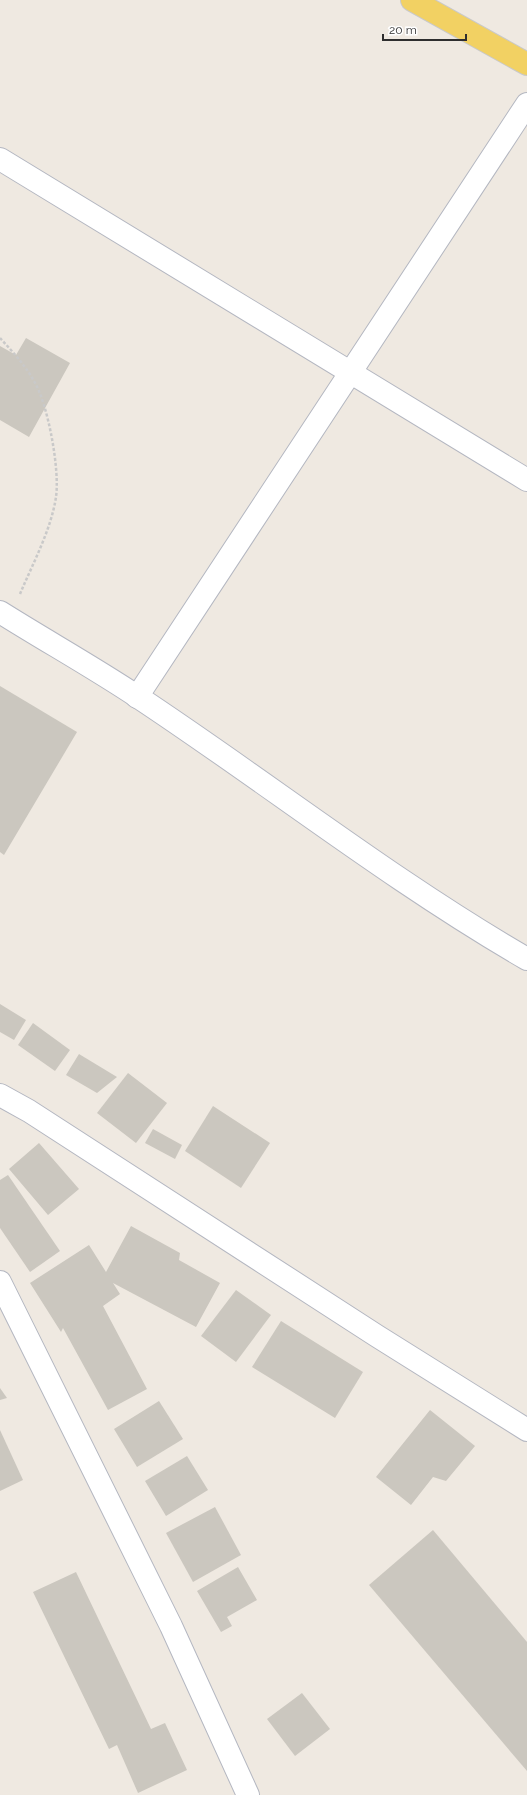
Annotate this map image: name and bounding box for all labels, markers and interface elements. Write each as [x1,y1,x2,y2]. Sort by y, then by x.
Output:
scale bar [383,16,466,42]
text: 20 m [389,23,417,37]

